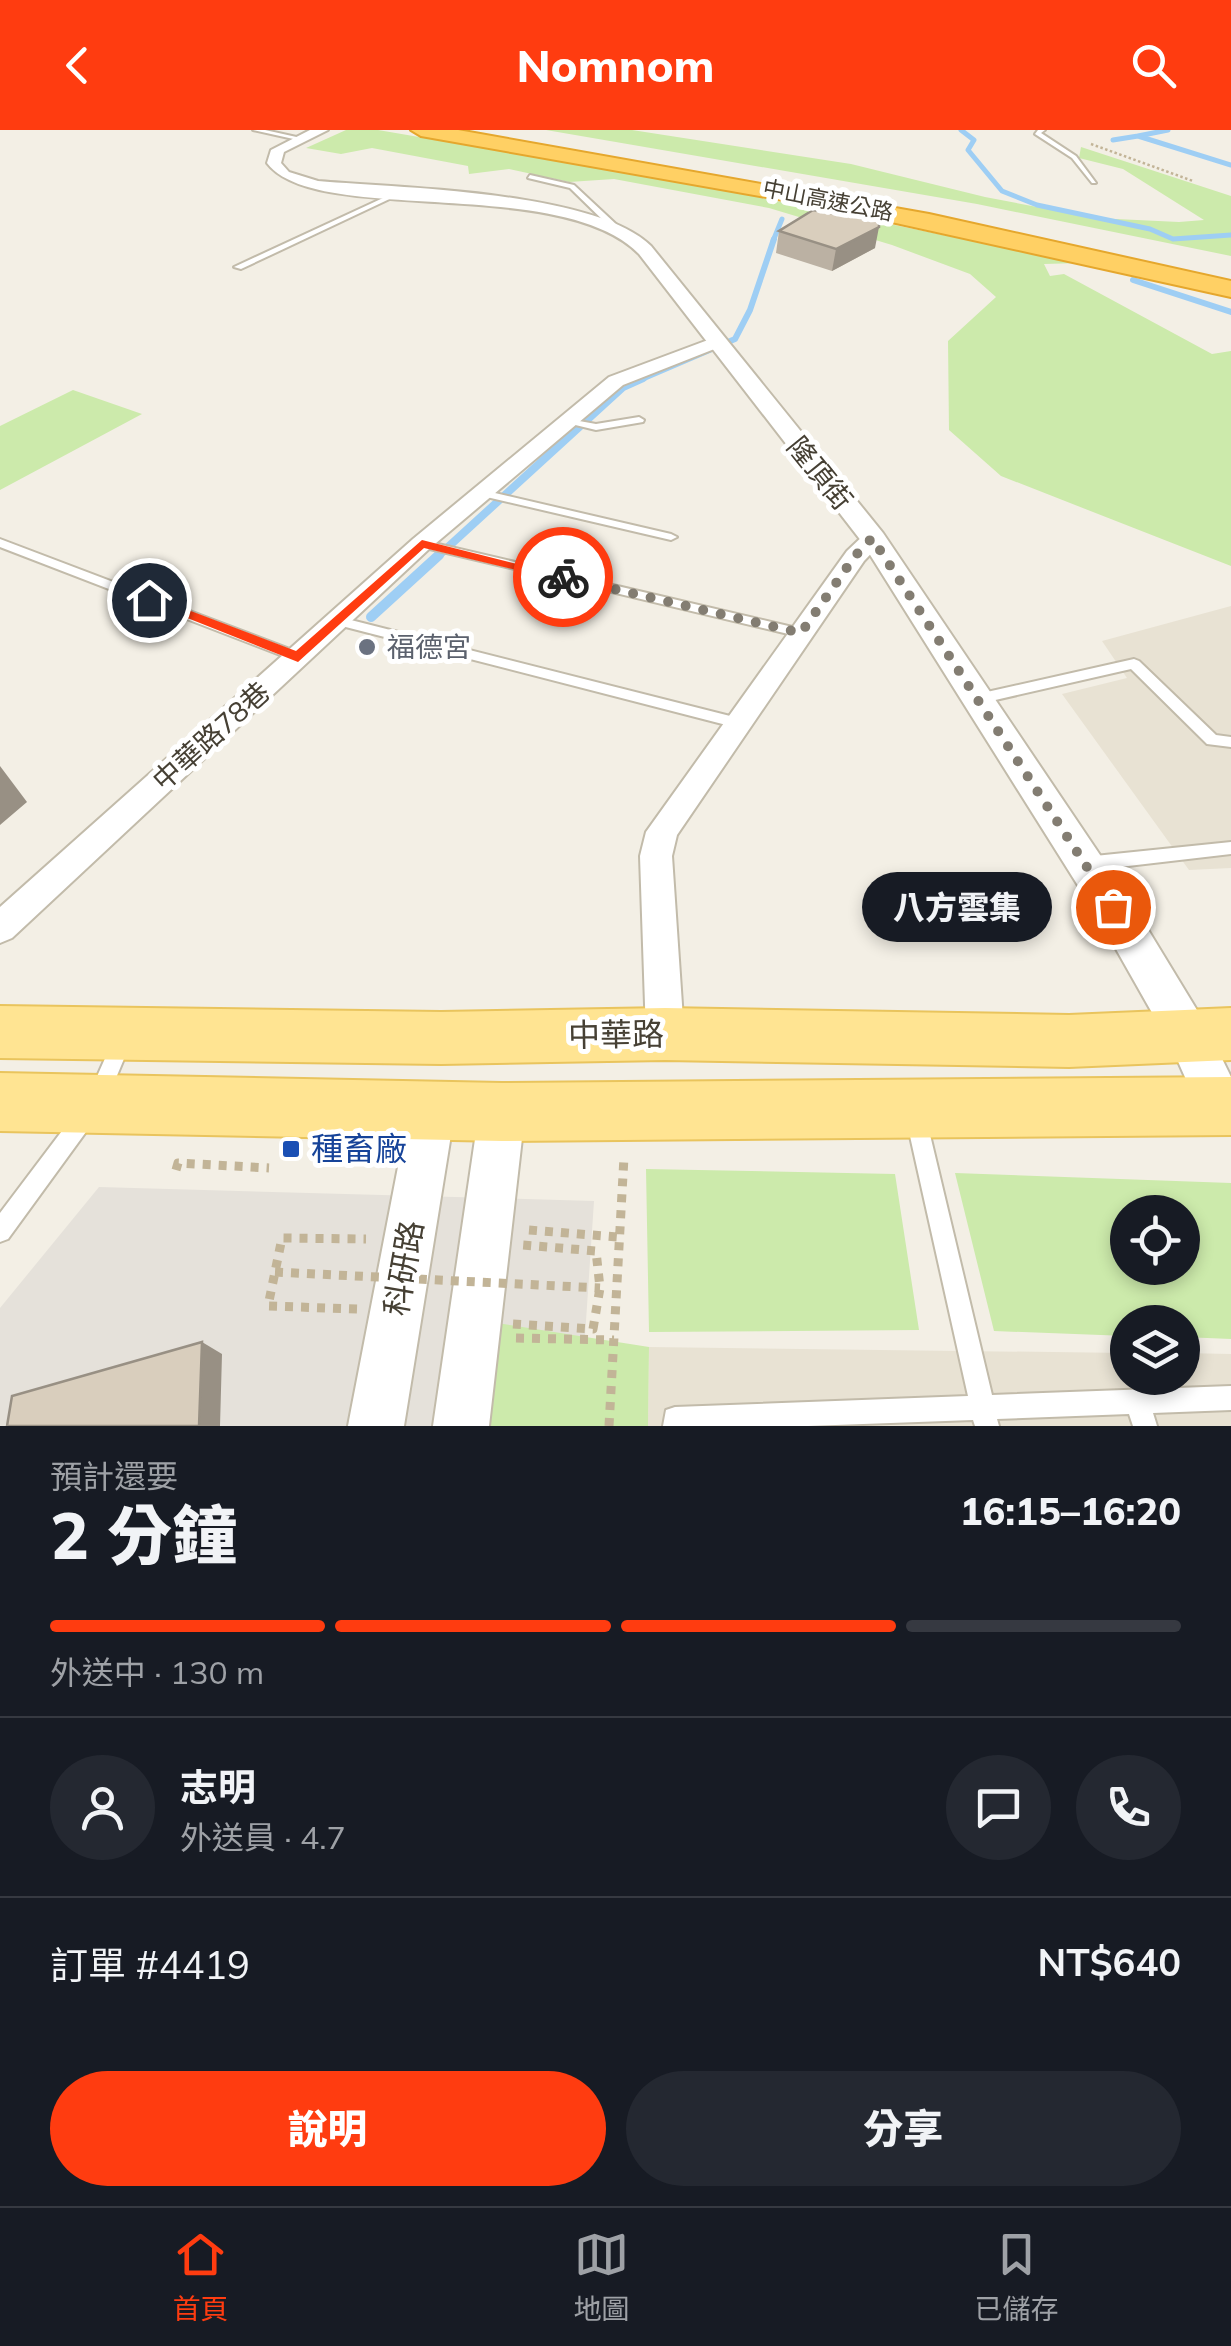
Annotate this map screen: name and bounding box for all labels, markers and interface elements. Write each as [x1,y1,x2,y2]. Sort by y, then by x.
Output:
text: Nomnom [516,37,715,93]
icon: back [50,38,105,93]
icon: search [1126,38,1181,93]
street label: 中山高速公路 [761,174,895,226]
street label: 隆頂街 [780,429,860,516]
courier [513,527,613,627]
icon: bike [536,550,591,605]
pin [107,558,192,643]
icon: home [122,573,177,628]
place label: 福德宮 [387,629,471,664]
marker: 福德宮 [356,636,378,658]
street label: 中華路78巷 [145,674,276,797]
pin [1071,865,1156,950]
callout: 八方雲集 [863,872,1053,942]
icon: bag [1086,880,1141,935]
text: 八方雲集 [893,887,1021,927]
street label: 中華路 [568,1013,664,1055]
place label: 種畜廠 [311,1128,407,1168]
marker: 種畜廠 [280,1138,302,1160]
map controls [1110,1195,1200,1395]
button: locate [1110,1195,1200,1285]
street label: 科研路 [375,1217,431,1319]
button: layers [1110,1305,1200,1395]
text: 預計還要 [50,1456,178,1496]
text: 16:15–16:20 [960,1487,1181,1535]
text: 2 分鐘 [50,1494,237,1575]
text: 外送中 · 130 m [50,1652,264,1692]
button: person [50,1755,155,1860]
button: chat [946,1755,1051,1860]
button: phone [1076,1755,1181,1860]
text: 志明 [180,1763,256,1811]
text: 外送員 · 4.7 [180,1817,346,1857]
text: NT$640 [1038,1938,1181,1986]
text: 訂單 #4419 [50,1941,250,1989]
button: 說明 [50,2071,606,2186]
button: 分享 [626,2071,1181,2186]
tab: 首頁 [172,2227,229,2327]
tab: 地圖 [573,2227,630,2327]
tab: 已儲存 [974,2227,1059,2327]

